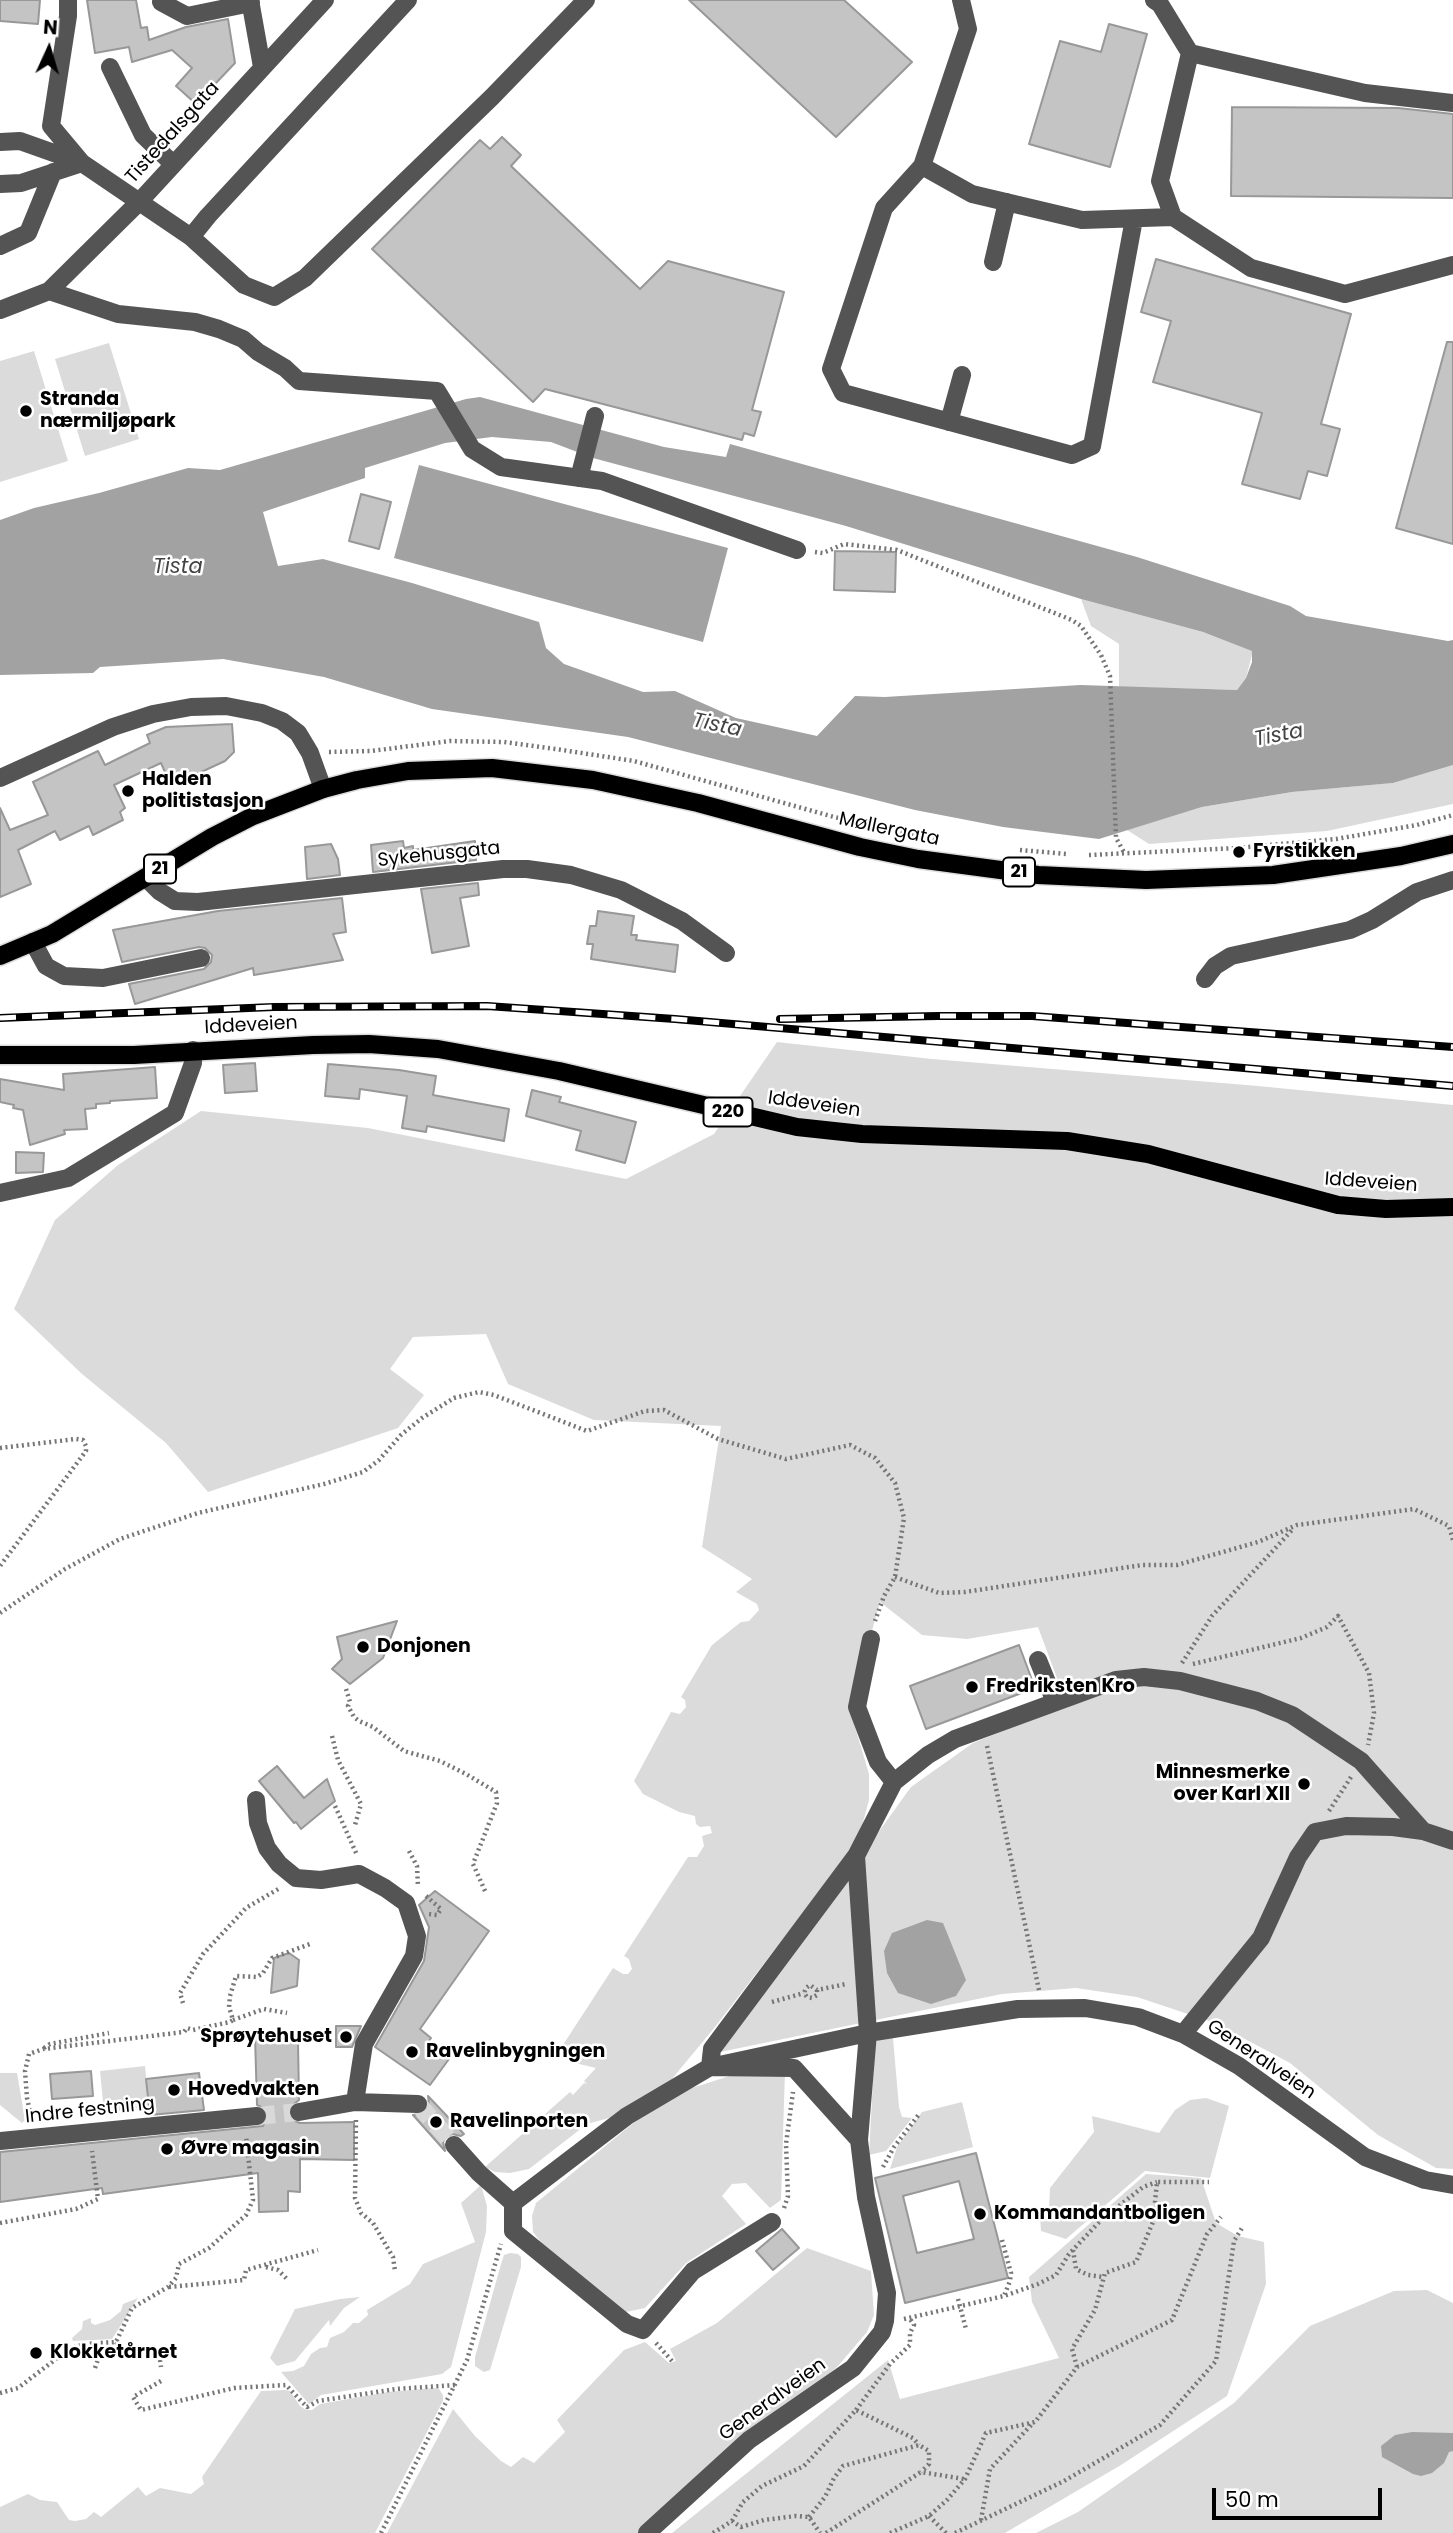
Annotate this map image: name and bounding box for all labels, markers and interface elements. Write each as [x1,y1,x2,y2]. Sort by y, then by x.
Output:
north arrow [14,14,84,84]
text: N [42,14,59,42]
street label: Tistedalsgata [121,77,225,189]
place label: Stranda nærmiljøpark [40,389,176,433]
marker: Stranda nærmiljøpark [18,403,34,419]
water label: Tista [153,555,203,581]
water label: Tista [690,709,744,743]
water label: Tista [1252,719,1306,753]
place label: Halden politistasjon [142,769,264,813]
marker: Halden politistasjon [120,783,136,799]
street label: Møllergata [837,808,941,852]
street label: Sykehusgata [377,837,501,873]
place label: Fyrstikken [1253,841,1355,863]
marker: Fyrstikken [1231,844,1247,860]
road number: 21 [144,854,176,884]
road number: 21 [1003,858,1035,886]
street label: Iddeveien [204,1012,298,1040]
street label: Iddeveien [766,1087,862,1123]
road number: 220 [704,1098,752,1126]
street label: Iddeveien [1324,1168,1418,1198]
place label: Donjonen [377,1636,471,1658]
marker: Donjonen [355,1639,371,1655]
place label: Fredriksten Kro [986,1676,1135,1698]
marker: Fredriksten Kro [964,1679,980,1695]
place label: Minnesmerke over Karl XII [1156,1762,1290,1806]
marker: Minnesmerke over Karl XII [1296,1776,1312,1792]
street label: Generalveien [1202,2015,1320,2105]
place label: Sprøytehuset [200,2026,332,2048]
marker: Sprøytehuset [338,2029,354,2045]
place label: Ravelinbygningen [426,2041,605,2063]
marker: Ravelinbygningen [404,2044,420,2060]
place label: Hovedvakten [188,2079,319,2101]
marker: Hovedvakten [166,2082,182,2098]
street label: Indre festning [24,2093,156,2129]
place label: Ravelinporten [450,2111,588,2133]
marker: Ravelinporten [428,2114,444,2130]
place label: Øvre magasin [181,2138,320,2160]
marker: Øvre magasin [159,2141,175,2157]
place label: Kommandantboligen [994,2203,1205,2225]
marker: Kommandantboligen [972,2206,988,2222]
place label: Klokketårnet [50,2342,177,2364]
marker: Klokketårnet [28,2345,44,2361]
street label: Generalveien [715,2354,831,2446]
scale bar [1215,2474,1385,2518]
text: 50 m [1225,2485,1279,2514]

